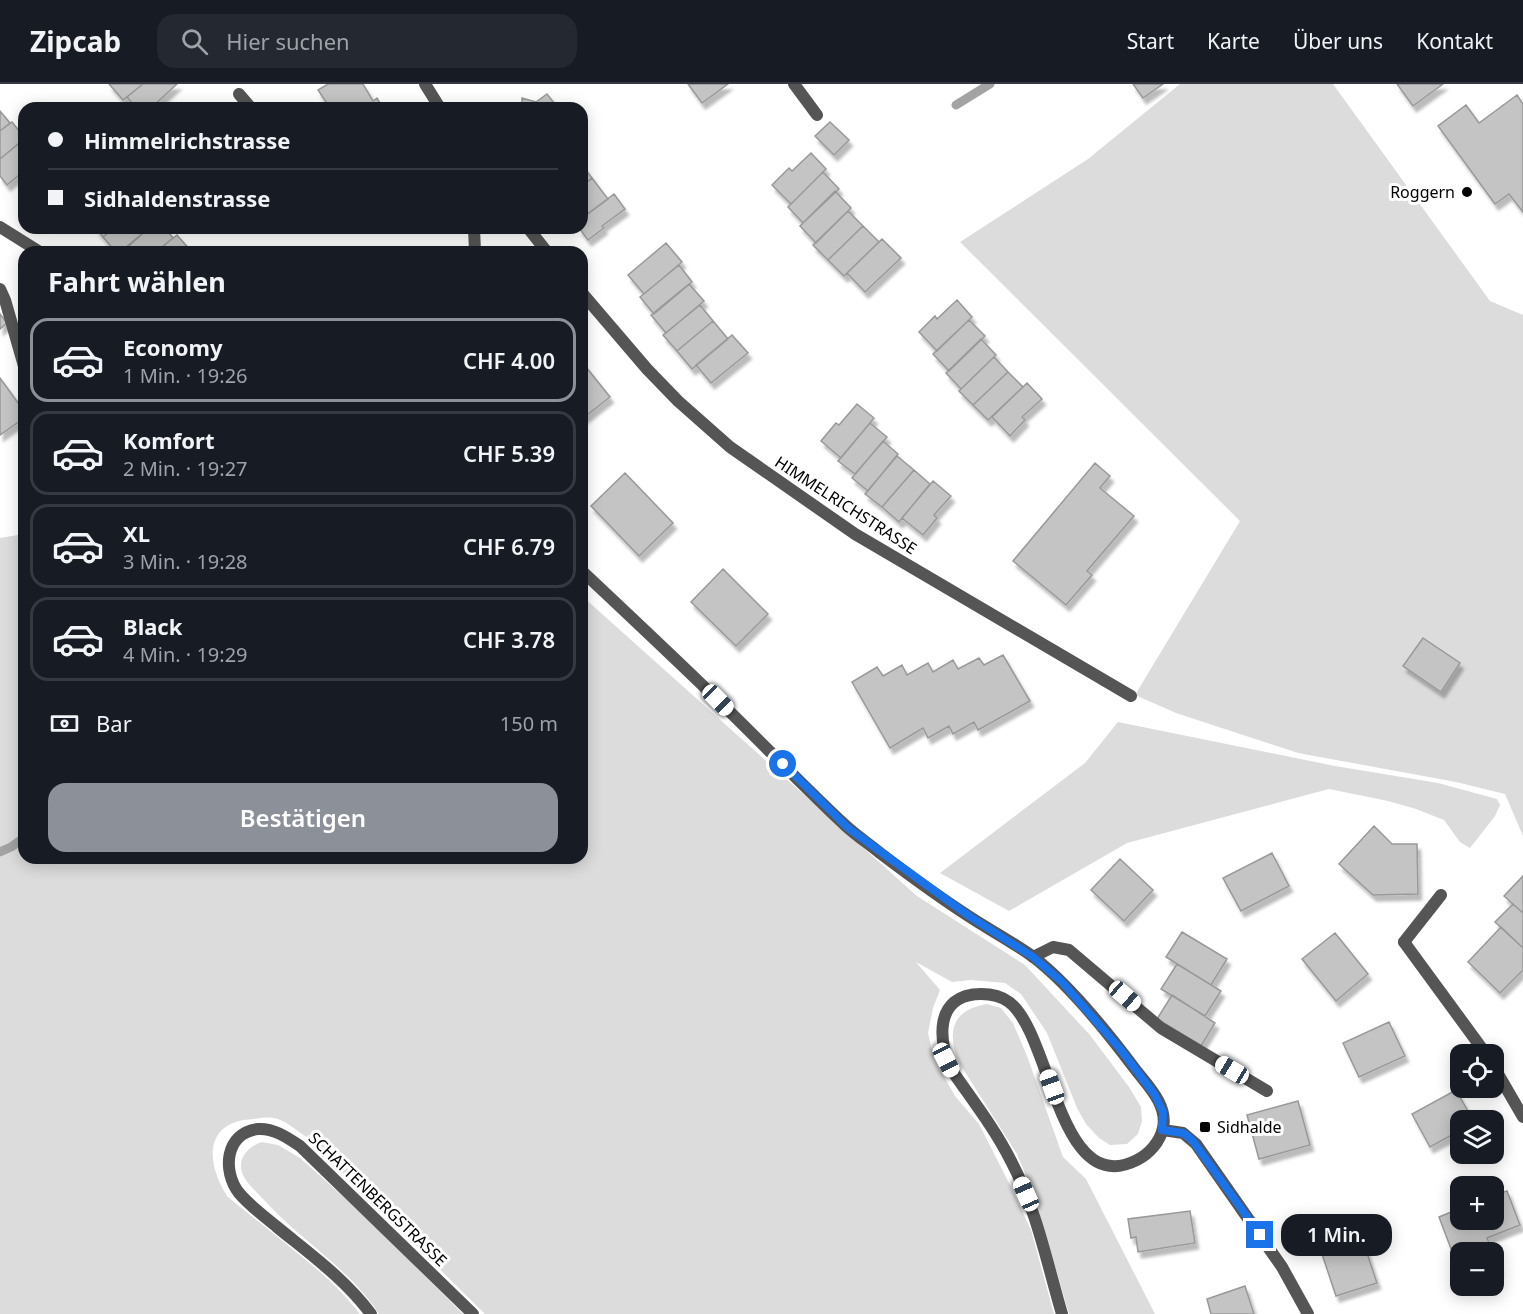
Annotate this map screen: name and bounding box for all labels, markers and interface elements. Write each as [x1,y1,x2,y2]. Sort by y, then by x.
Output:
search box [157,14,577,68]
text: Zipcab [30,22,121,60]
icon: search [178,25,211,58]
text: Hier suchen [226,26,350,56]
text: Start [1127,27,1174,55]
text: Karte [1207,27,1260,55]
text: Über uns [1293,27,1383,55]
text: Kontakt [1416,27,1493,55]
text: Himmelrichstrasse [84,125,290,155]
place label: Roggern [1390,181,1455,203]
text: Sidhaldenstrasse [84,183,270,213]
marker: Roggern [1460,185,1474,199]
text: Fahrt wählen [48,263,226,300]
text: Economy [123,332,222,362]
icon: car [51,333,105,387]
text: CHF 4.00 [463,345,555,375]
text: 1 Min. · 19:26 [123,362,248,389]
text: Komfort [123,425,214,455]
icon: car [51,426,105,480]
text: CHF 5.39 [463,438,555,468]
street label: HIMMELRICHSTRASSE [771,451,921,559]
text: 2 Min. · 19:27 [123,455,248,482]
text: XL [123,518,150,548]
icon: car [51,519,105,573]
text: CHF 6.79 [463,531,555,561]
text: 3 Min. · 19:28 [123,548,248,575]
text: Black [123,611,182,641]
icon: car [51,612,105,666]
text: CHF 3.78 [463,624,555,654]
text: 4 Min. · 19:29 [123,641,248,668]
car [699,681,737,719]
icon: cash [48,707,81,740]
text: Bar [96,708,132,738]
text: 150 m [500,710,558,737]
route start [769,750,796,777]
button: Bestätigen [48,783,558,852]
car [1106,977,1144,1015]
car [930,1040,962,1080]
map controls [1450,1044,1504,1296]
button: locate [1450,1044,1504,1098]
car [1212,1053,1252,1087]
car [1037,1067,1067,1107]
button: layers [1450,1110,1504,1164]
place label: Sidhalde [1217,1116,1282,1138]
marker: Sidhalde [1198,1120,1212,1134]
street label: SCHATTENBERGSTRASSE [304,1127,452,1271]
car [1010,1174,1042,1214]
button: + [1450,1176,1504,1230]
callout: 1 Min. [1281,1214,1392,1256]
route end [1246,1221,1273,1248]
text: 1 Min. [1307,1221,1366,1248]
button: − [1450,1242,1504,1296]

